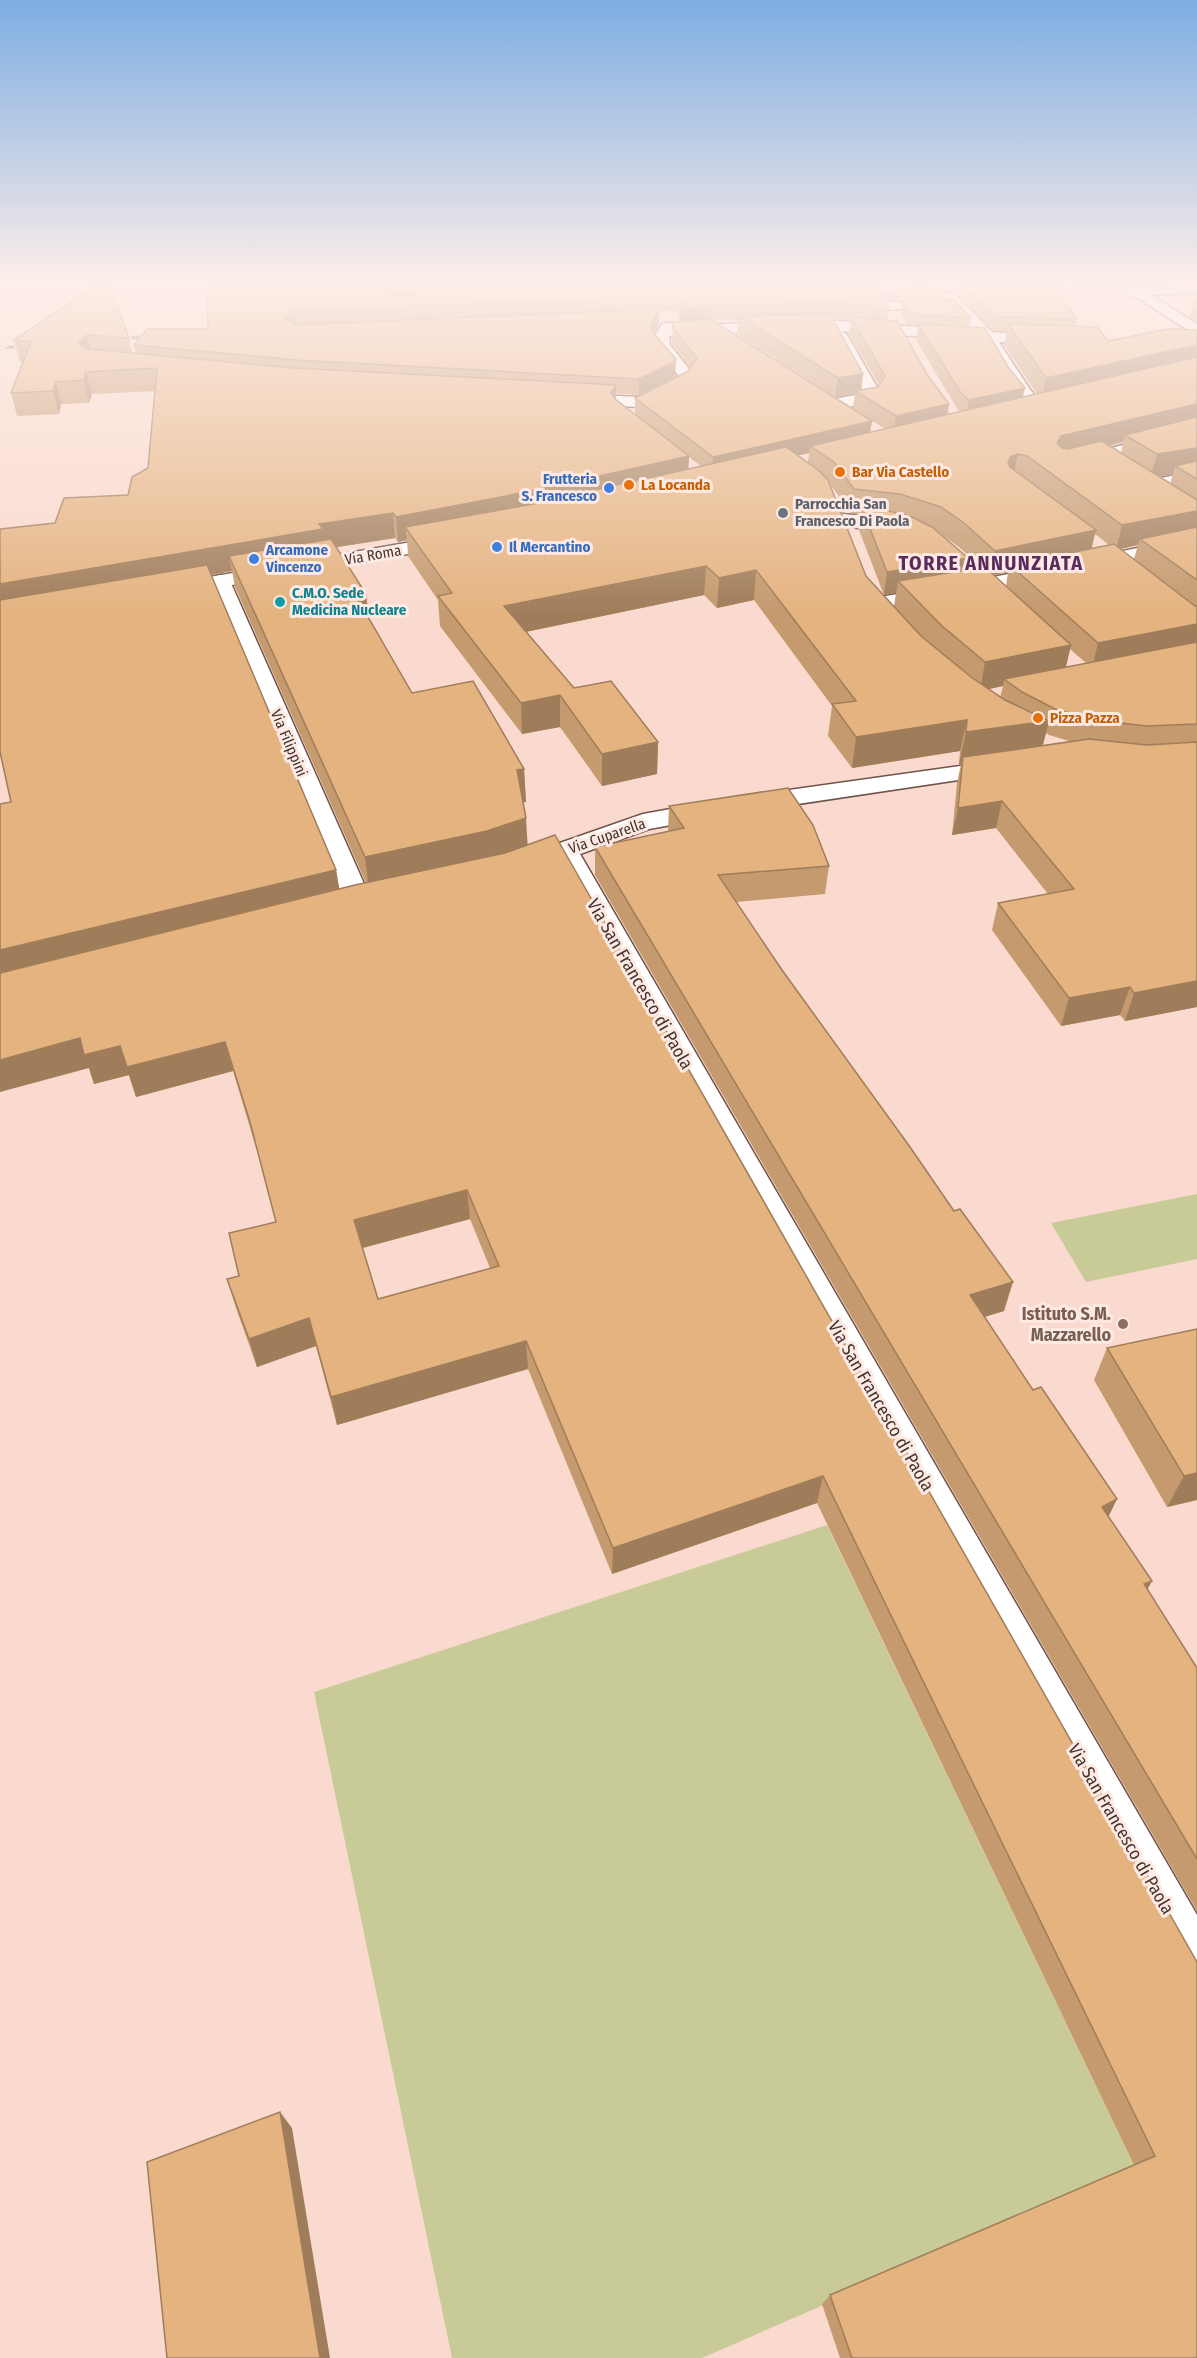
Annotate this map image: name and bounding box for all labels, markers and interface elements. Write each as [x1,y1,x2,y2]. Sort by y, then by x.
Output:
place label: Bar Via Castello [852,463,949,481]
marker: Bar Via Castello [833,465,847,479]
place label: Frutteria S. Francesco [522,470,598,505]
place label: La Locanda [641,476,711,494]
marker: La Locanda [622,478,636,492]
marker: Frutteria S. Francesco [602,481,616,495]
place label: Parrocchia San Francesco Di Paola [795,495,910,530]
marker: Parrocchia San Francesco Di Paola [776,506,790,520]
place label: Il Mercantino [509,538,590,556]
marker: Il Mercantino [490,540,504,554]
place label: Arcamone Vincenzo [265,541,328,576]
street label: Via Roma [343,541,403,569]
district label: TORRE ANNUNZIATA [898,551,1084,575]
marker: Arcamone Vincenzo [247,552,261,566]
place label: C.M.O. Sede Medicina Nucleare [292,584,407,619]
marker: C.M.O. Sede Medicina Nucleare [273,595,287,609]
street label: Via Filippini [267,707,311,779]
place label: Pizza Pazza [1050,709,1120,727]
marker: Pizza Pazza [1031,711,1045,725]
street label: Via Cuparella [566,814,648,858]
street label: Via San Francesco di Paola [582,895,698,1073]
place label: Istituto S.M. Mazzarello [1022,1303,1111,1346]
street label: Via San Francesco di Paola [823,1317,939,1495]
marker: Istituto S.M. Mazzarello [1116,1317,1130,1331]
street label: Via San Francesco di Paola [1063,1740,1179,1918]

